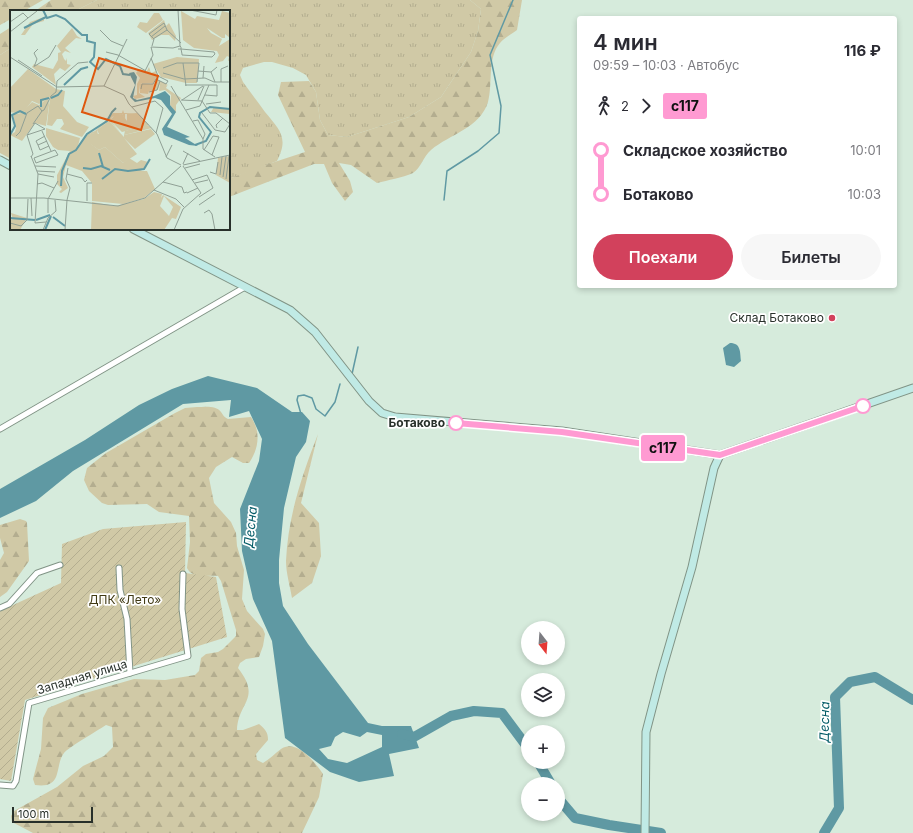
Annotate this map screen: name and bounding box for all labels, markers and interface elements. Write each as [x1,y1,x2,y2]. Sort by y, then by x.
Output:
inset map [10,10,230,230]
text: 4 мин [593,29,658,55]
text: 116 ₽ [844,41,881,60]
text: 09:59 – 10:03 · Автобус [593,57,739,73]
icon: walk [593,95,615,117]
icon: forward [635,95,657,117]
text: с117 [671,97,699,114]
text: 2 [621,98,629,114]
text: Складское хозяйство [623,141,787,160]
text: 10:01 [850,142,881,158]
text: Ботаково [623,185,694,204]
text: 10:03 [848,186,881,202]
button: Поехали [593,234,733,280]
button: Билеты [741,234,881,280]
place label: Склад Ботаково [730,310,824,325]
marker: Склад Ботаково [827,313,837,323]
unlabelled marker [855,398,871,414]
place label: Ботаково [389,415,445,430]
marker: Ботаково [448,415,464,431]
line badge: с117 [635,435,691,461]
text: с117 [649,439,677,456]
water label: Десна [240,506,260,549]
park label: ДПК «Лето» [89,592,161,607]
north arrow [521,621,565,665]
map controls [521,621,565,821]
street label: Западная улица [35,656,129,697]
button: layers [521,673,565,717]
water label: Десна [816,701,832,744]
button: + [521,725,565,769]
button: − [521,777,565,821]
scale bar [12,805,93,824]
text: 100 m [18,807,49,821]

